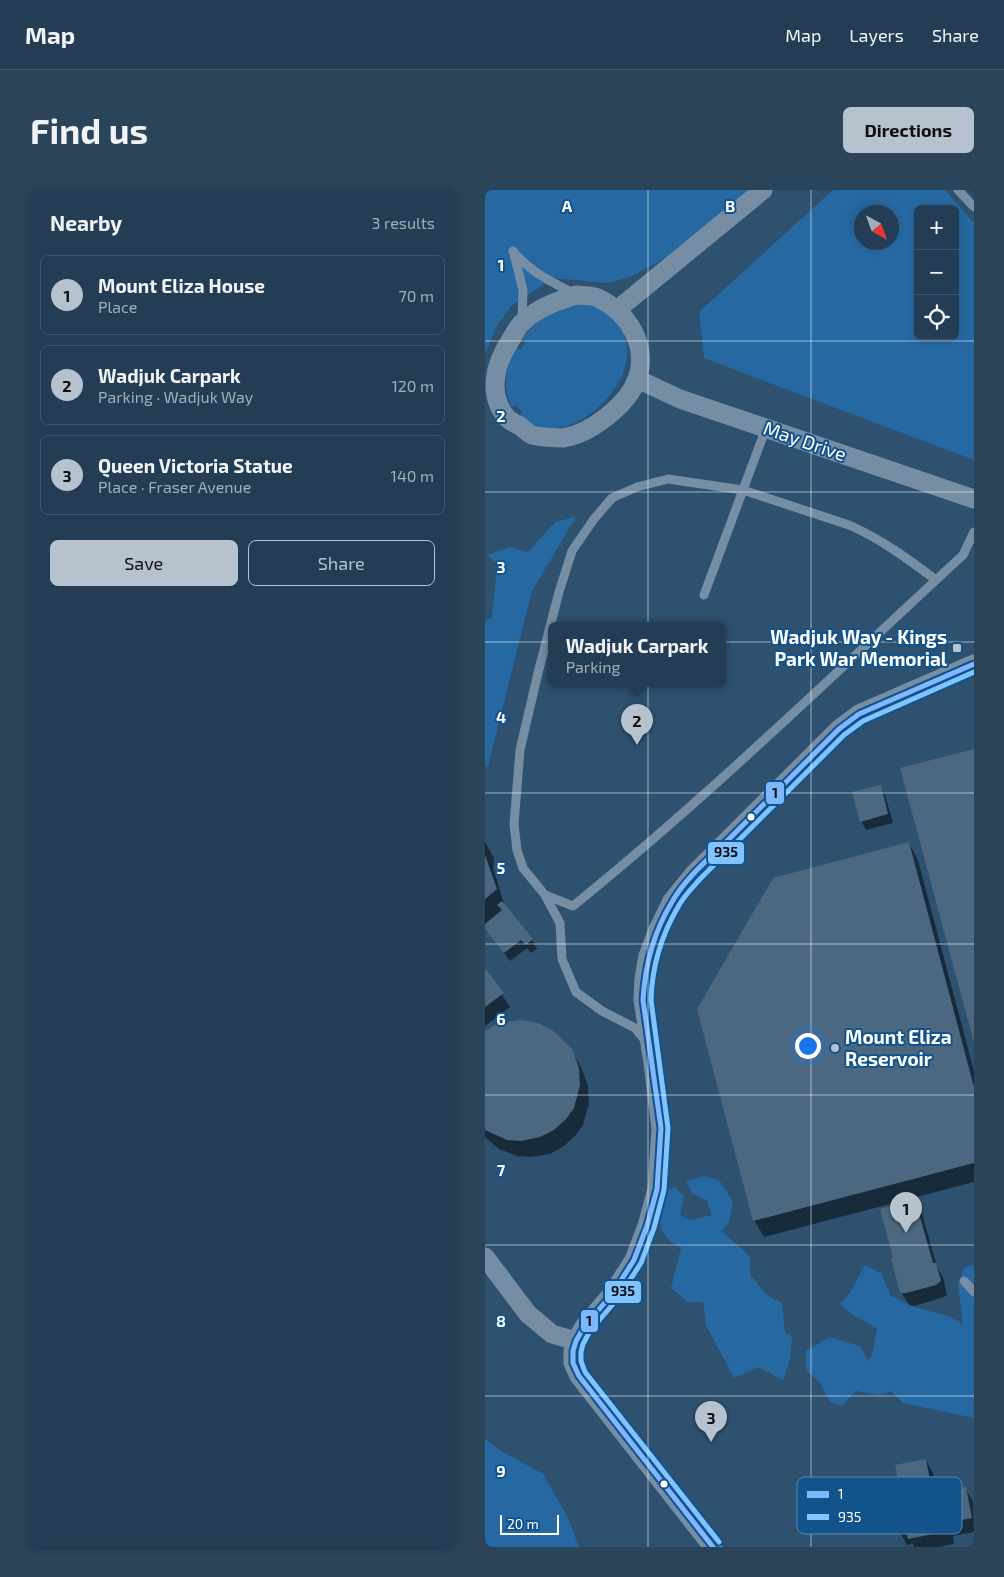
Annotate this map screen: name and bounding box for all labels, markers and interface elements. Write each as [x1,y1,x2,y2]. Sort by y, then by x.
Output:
text: Map [25,20,75,49]
text: Map [785,24,821,46]
text: Layers [849,24,904,46]
text: Share [932,24,979,46]
button: Directions [843,107,974,153]
text: Find us [30,109,148,151]
text: A [562,196,573,215]
text: B [725,196,735,215]
north arrow [854,205,899,250]
map controls [914,205,959,340]
button: + [914,205,959,250]
text: Nearby [50,210,122,235]
text: 3 results [372,213,435,232]
button: − [914,250,959,295]
text: 1 [498,255,504,274]
text: Mount Eliza House [98,274,265,297]
text: 1 [64,286,70,305]
text: 70 m [399,286,434,305]
button: locate [914,295,959,340]
text: Place [98,297,137,316]
text: Wadjuk Carpark [98,364,241,387]
text: 2 [62,376,72,395]
text: 120 m [391,376,434,395]
text: Parking · Wadjuk Way [98,387,253,406]
text: 2 [496,406,506,425]
street label: May Drive [761,416,850,465]
text: Queen Victoria Statue [98,454,293,477]
text: 3 [62,466,72,485]
text: 140 m [391,466,434,485]
text: Place · Fraser Avenue [98,477,251,496]
button: Save [50,540,238,586]
button: Share [248,540,435,586]
text: 3 [496,557,506,576]
popup [548,622,726,687]
place label: Wadjuk Way - Kings Park War Memorial [770,625,948,670]
text: Wadjuk Carpark [566,634,708,657]
marker: Wadjuk Way - Kings Park War Memorial [951,642,963,654]
text: Parking [566,657,621,676]
pin: 2 [621,704,653,745]
text: 4 [496,707,506,726]
line badge: 1 [765,781,785,805]
text: 1 [772,784,778,801]
unlabelled marker [746,812,756,822]
line badge: 935 [707,841,745,865]
text: 935 [714,843,738,860]
text: 5 [497,858,506,877]
text: 6 [496,1009,506,1028]
place label: Mount Eliza Reservoir [845,1025,951,1070]
your location [795,1033,821,1059]
marker: Mount Eliza Reservoir [829,1042,841,1054]
text: 7 [497,1160,506,1179]
pin: 1 [890,1192,922,1233]
line badge: 935 [604,1280,642,1304]
text: 935 [611,1282,635,1299]
line badge: 1 [580,1309,599,1333]
text: 8 [496,1311,506,1330]
text: 1 [586,1312,592,1329]
pin: 3 [695,1401,727,1442]
text: 9 [496,1461,506,1480]
legend [797,1477,962,1534]
unlabelled marker [659,1479,669,1489]
text: 1 [838,1485,844,1502]
text: 935 [838,1508,861,1525]
scale bar [500,1512,559,1535]
text: 20 m [507,1515,539,1532]

